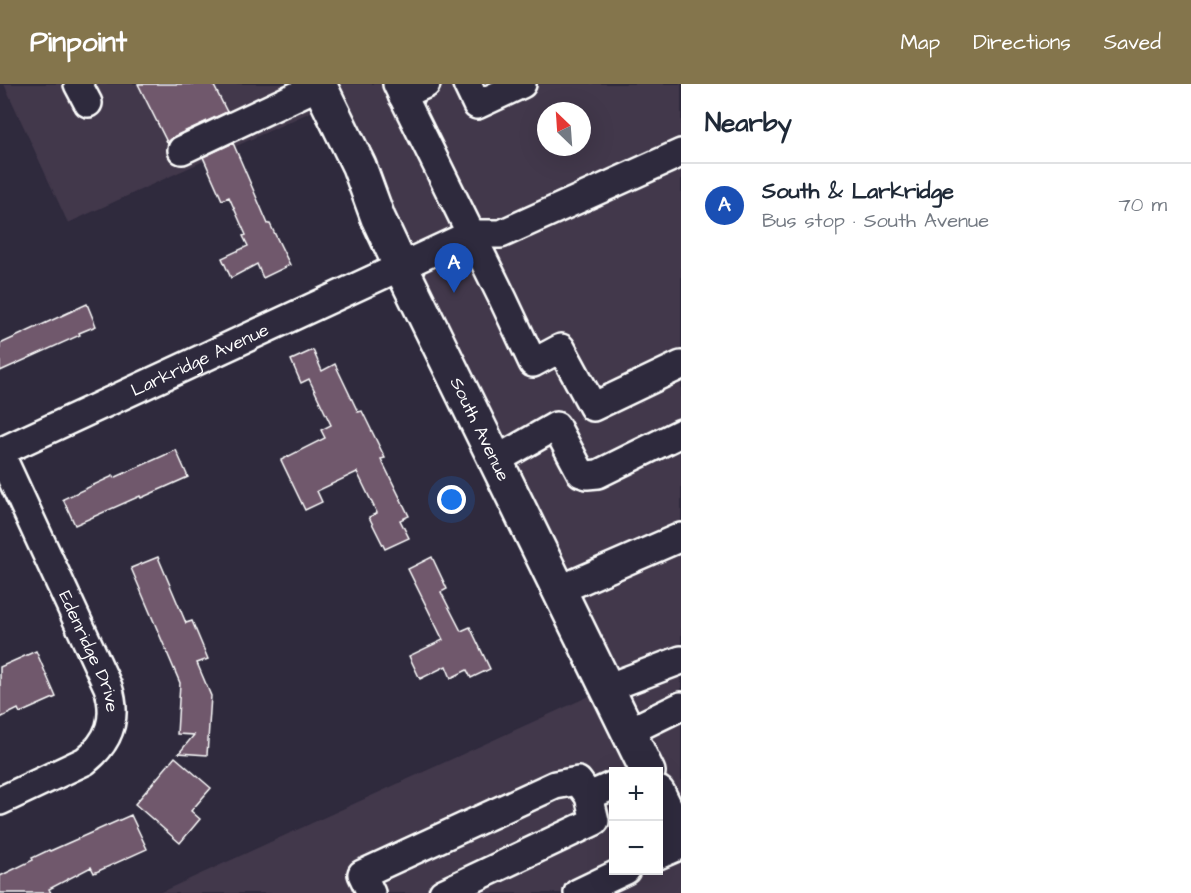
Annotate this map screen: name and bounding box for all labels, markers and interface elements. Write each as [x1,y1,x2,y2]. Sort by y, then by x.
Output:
text: Pinpoint [30,23,127,62]
text: Map [900,28,940,57]
text: Directions [973,28,1071,57]
text: Saved [1104,28,1161,57]
north arrow [537,102,591,156]
text: Nearby [705,105,792,141]
text: South & Larkridge [762,176,954,207]
text: A [718,191,731,219]
text: 70 m [1119,191,1167,219]
text: Bus stop · South Avenue [762,207,989,235]
pin: A [434,244,474,293]
street label: Larkridge Avenue [127,317,273,403]
street label: South Avenue [444,373,516,486]
your location [437,485,466,514]
street label: Edenridge Drive [52,587,124,713]
map controls [609,767,663,875]
button: + [609,767,663,821]
button: − [609,821,663,875]

